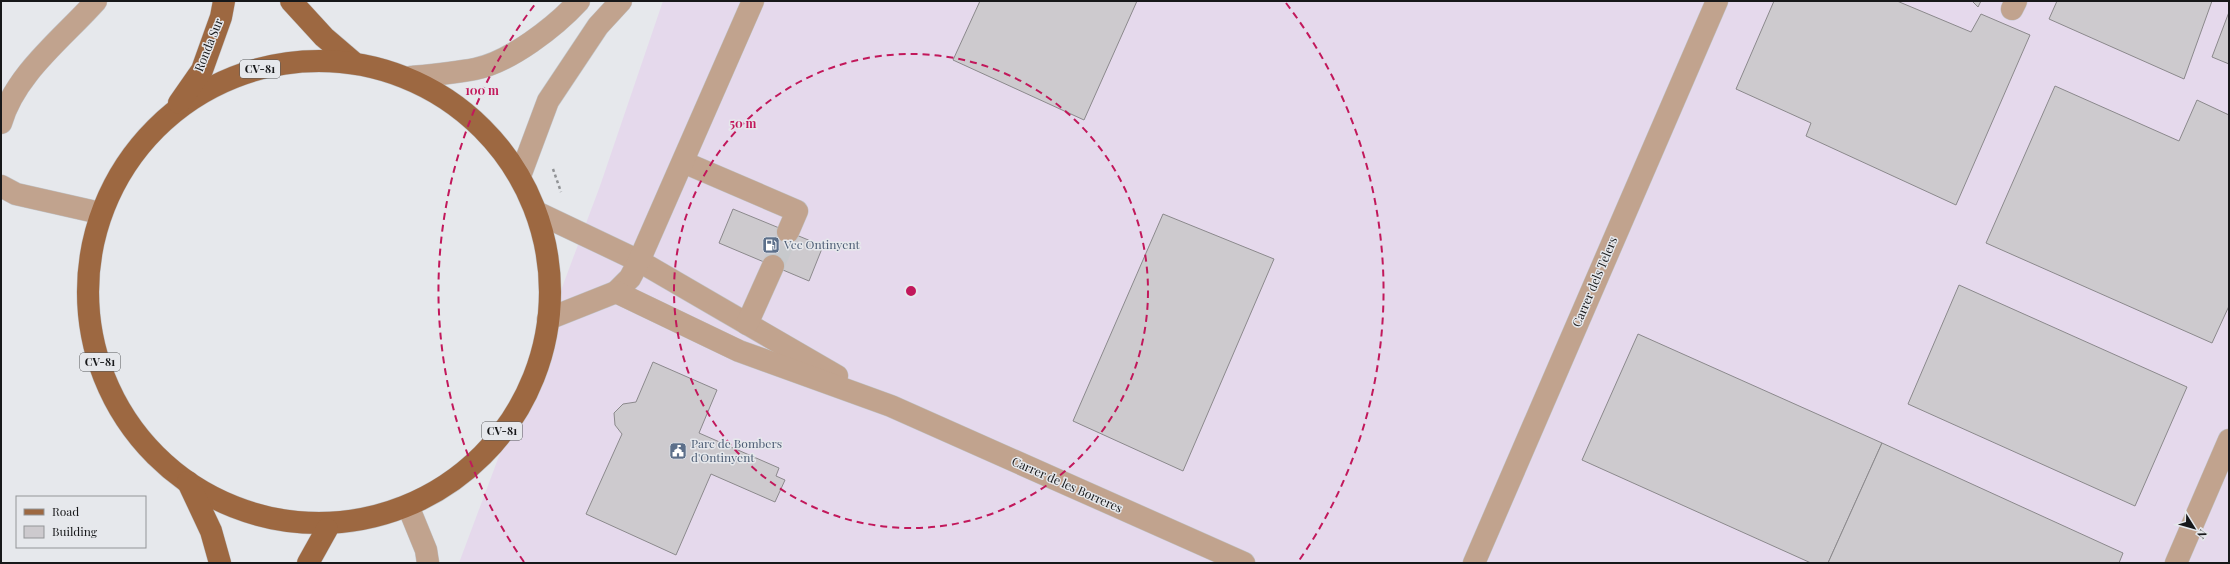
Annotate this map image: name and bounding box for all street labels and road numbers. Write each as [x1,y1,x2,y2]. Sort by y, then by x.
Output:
street label: Ronda Sur [190,15,226,74]
road number: CV-81 [240,60,280,78]
street label: Carrer dels Telers [1568,234,1620,329]
road number: CV-81 [80,353,120,371]
road number: CV-81 [482,422,522,440]
street label: Carrer de les Borreres [1010,453,1125,516]

